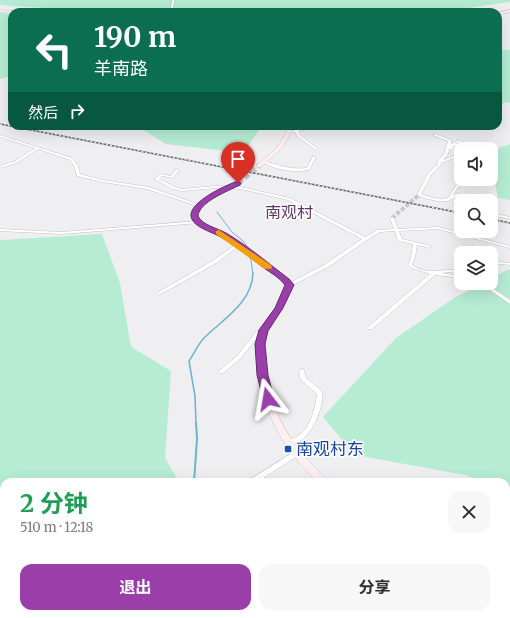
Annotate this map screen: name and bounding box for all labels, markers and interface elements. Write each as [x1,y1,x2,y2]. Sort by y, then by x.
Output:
text: 190 m [94,19,176,55]
icon: left [28,24,80,76]
text: 羊南路 [94,57,148,80]
icon: right [66,100,88,122]
text: 然后 [28,103,58,122]
pin [221,142,255,183]
map controls [454,142,498,290]
button: sound [454,142,498,186]
icon: arrive [227,148,249,170]
button: search [454,194,498,238]
district label: 南观村 [265,202,313,222]
button: layers [454,246,498,290]
position arrow [247,378,289,420]
place label: 南观村东 [296,438,364,460]
marker: 南观村东 [283,444,293,454]
text: 2 分钟 [20,488,88,519]
button: close [448,491,490,533]
text: 510 m · 12:18 [20,519,93,536]
button: 退出 [20,564,251,610]
button: 分享 [259,564,490,610]

